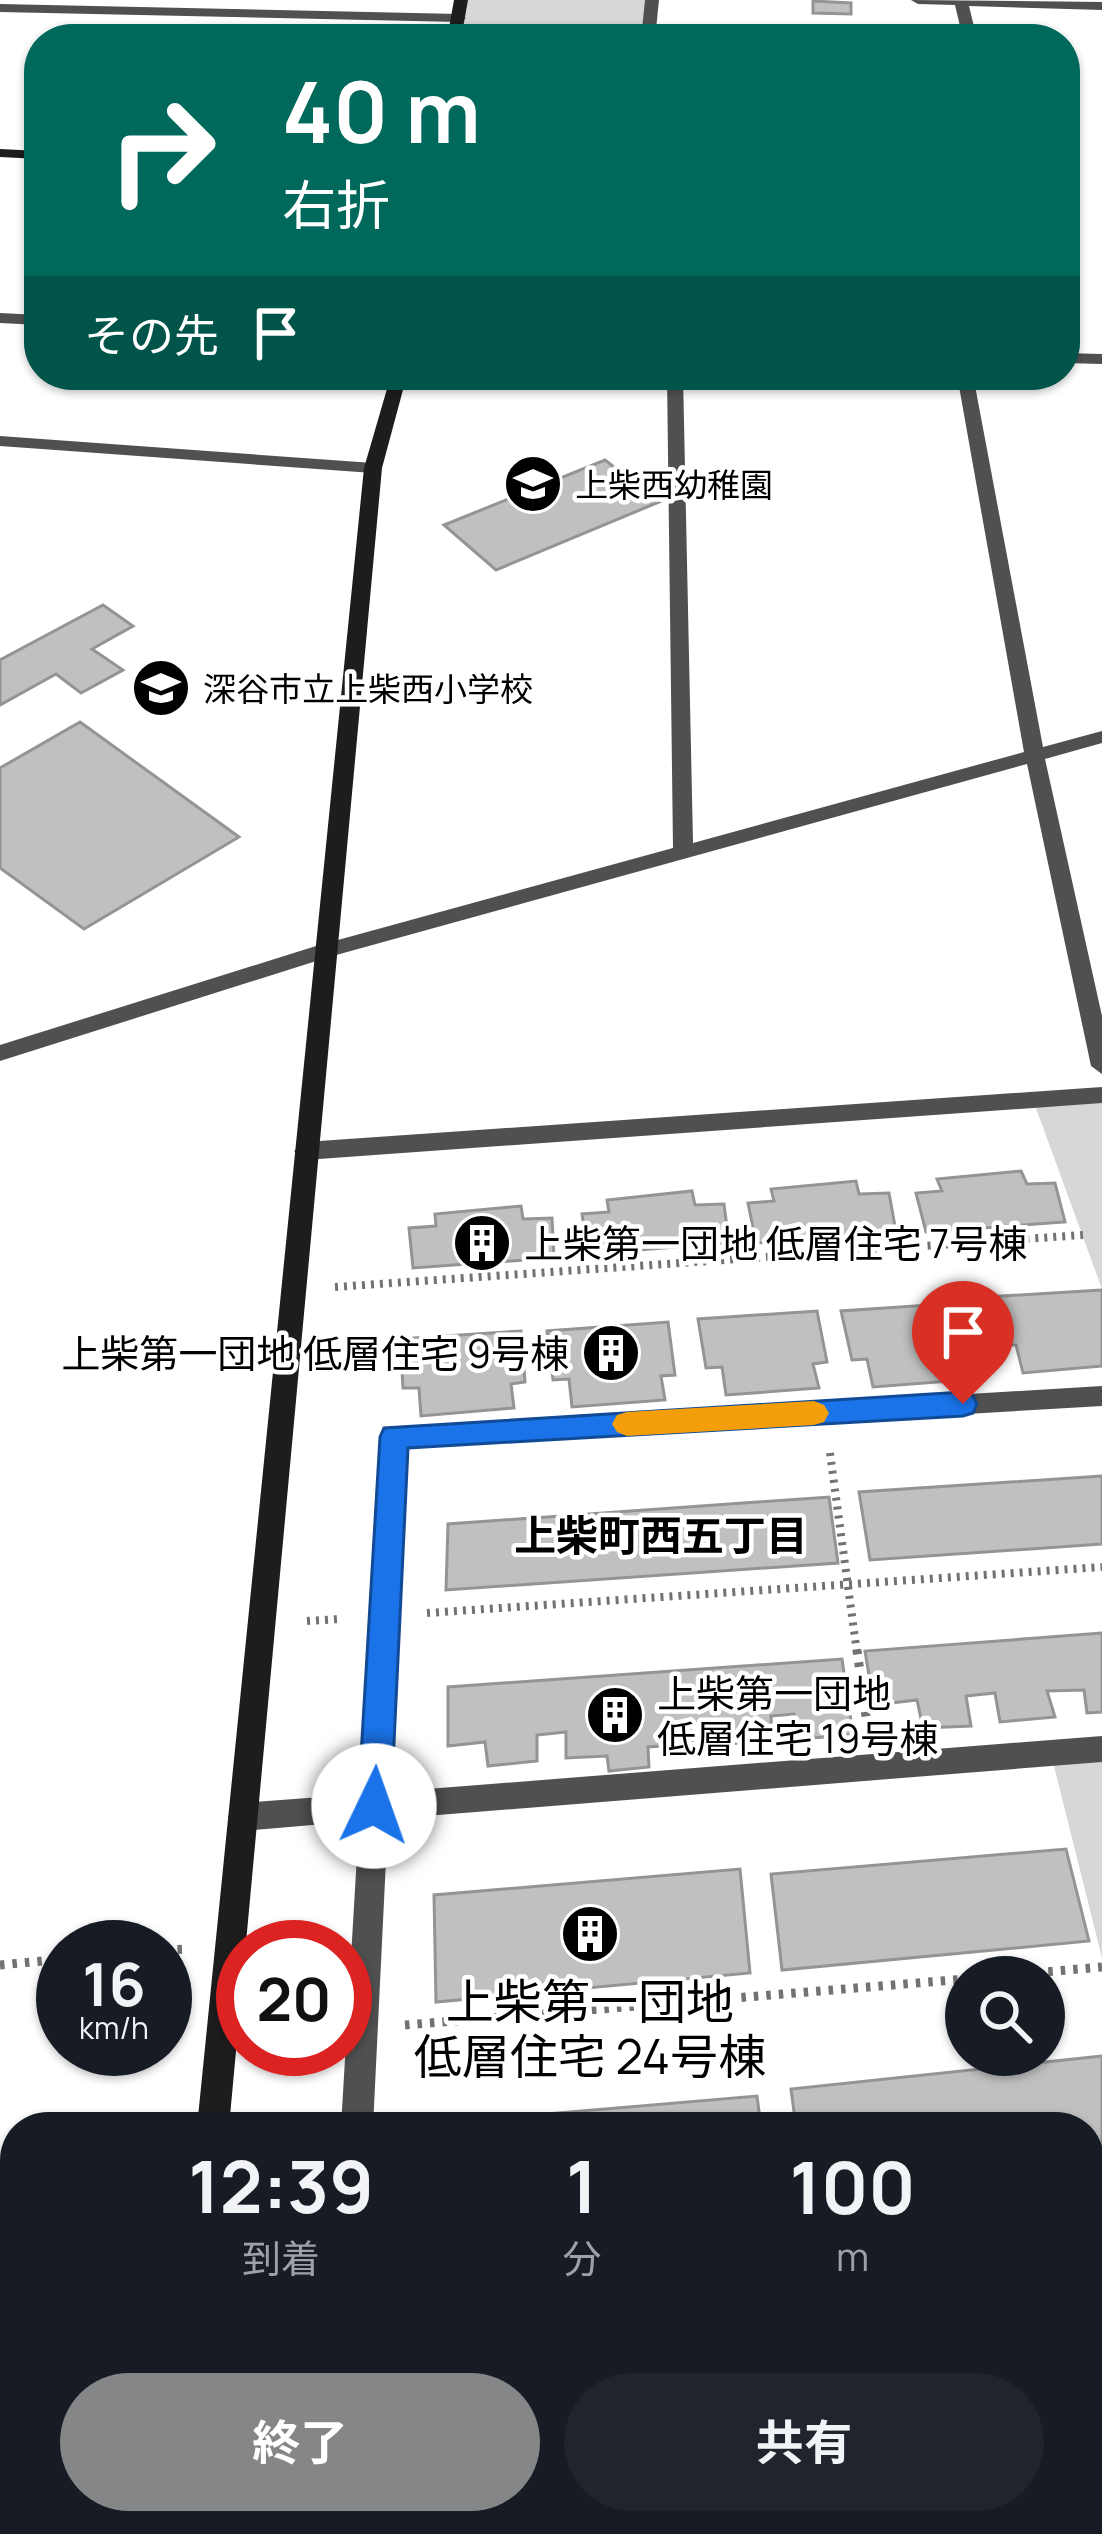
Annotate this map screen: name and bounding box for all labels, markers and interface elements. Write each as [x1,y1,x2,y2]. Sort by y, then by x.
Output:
text: 40 m [282,53,481,168]
icon: right [84,72,240,228]
text: 右折 [282,167,390,241]
icon: arrive [243,300,309,366]
text: その先 [84,304,219,366]
school or university icon: 上柴西幼稚園 [502,453,564,515]
place label: 上柴西幼稚園 [575,462,773,507]
school or university icon: 深谷市立上柴西小学校 [130,657,192,719]
place label: 深谷市立上柴西小学校 [203,666,533,711]
building icon: 上柴第一団地 低層住宅 7号棟 [451,1212,513,1274]
place label: 上柴第一団地 低層住宅 7号棟 [524,1216,1027,1270]
pin [912,1281,1014,1404]
icon: arrive [930,1299,996,1365]
building icon: 上柴第一団地 低層住宅 9号棟 [580,1322,642,1384]
place label: 上柴第一団地 低層住宅 9号棟 [61,1326,569,1380]
district label: 上柴町西五丁目 [514,1506,808,1564]
place label: 上柴第一団地 低層住宅 19号棟 [657,1666,938,1765]
building icon: 上柴第一団地 低層住宅 19号棟 [584,1684,646,1746]
position arrow [311,1743,437,1869]
building icon: 上柴第一団地 低層住宅 24号棟 [559,1903,621,1965]
speed limit sign: 20 [216,1920,372,2076]
text: 16 [82,1942,146,2024]
map controls [945,1956,1065,2076]
button: search [945,1956,1065,2076]
place label: 上柴第一団地 低層住宅 24号棟 [414,1968,766,2088]
text: km/h [79,2007,149,2048]
text: 12:39 [188,2136,374,2235]
text: 1 [566,2136,597,2235]
text: 100 [789,2137,916,2236]
text: m [836,2229,869,2283]
text: 到着 [242,2231,320,2285]
text: 分 [562,2231,601,2285]
button: 終了 [60,2373,540,2511]
button: 共有 [564,2373,1044,2511]

